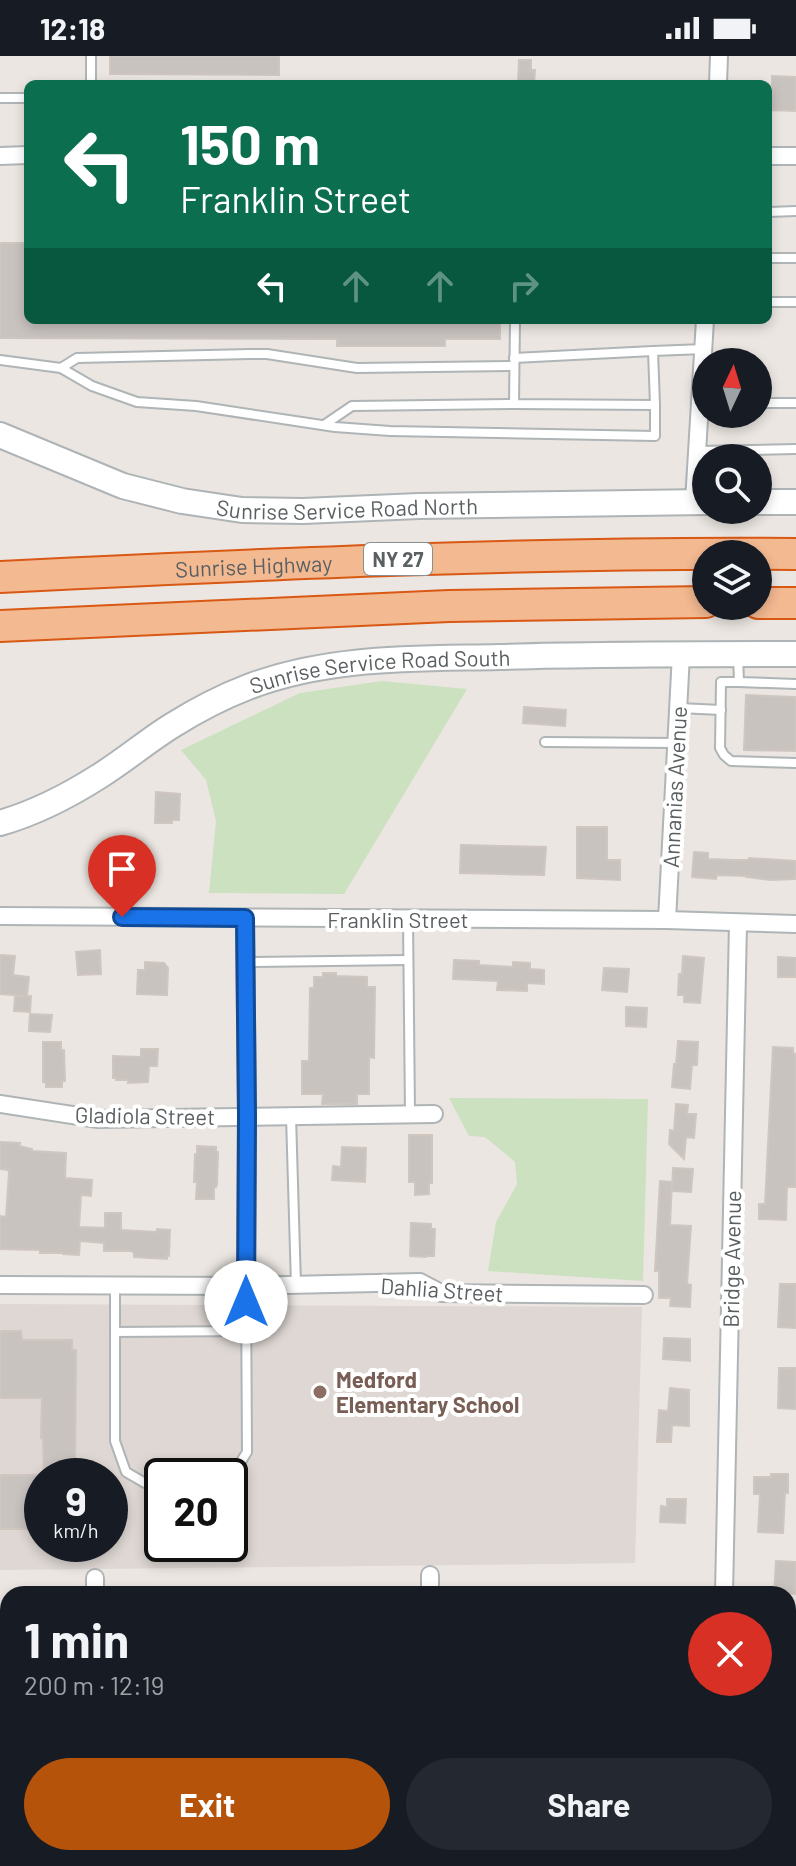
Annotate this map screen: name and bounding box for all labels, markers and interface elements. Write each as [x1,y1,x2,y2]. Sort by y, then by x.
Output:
text: 12:18 [40,10,105,46]
text: 150 m [180,109,320,176]
icon: left [48,112,152,216]
text: Franklin Street [180,177,411,220]
icon: left [250,264,294,308]
icon: ahead [334,264,378,308]
icon: ahead [418,264,462,308]
icon: right [502,264,546,308]
north arrow [692,348,772,428]
map controls [692,348,772,620]
button: search [692,444,772,524]
street label: Sunrise Service Road North [215,492,478,524]
button: layers [692,540,772,620]
road number: NY 27 [364,543,432,575]
street label: Sunrise Highway [175,549,333,582]
street label: Sunrise Service Road South [246,644,511,698]
street label: Annanias Avenue [657,705,691,869]
pin [88,835,156,917]
icon: arrive [100,847,144,891]
street label: Franklin Street [327,906,469,932]
street label: Gladiola Street [75,1101,215,1129]
street label: Bridge Avenue [717,1190,745,1328]
position arrow [204,1260,288,1344]
street label: Dahlia Street [380,1272,504,1306]
place label: Medford Elementary School [336,1366,519,1417]
marker: Medford Elementary School [311,1383,329,1401]
speed limit sign: 20 [144,1458,248,1562]
text: 9 [65,1476,87,1524]
text: km/h [53,1518,99,1542]
text: 1 min [24,1610,129,1668]
button: close [688,1612,772,1696]
text: 200 m · 12:19 [24,1669,164,1700]
button: Exit [24,1758,390,1850]
button: Share [406,1758,772,1850]

